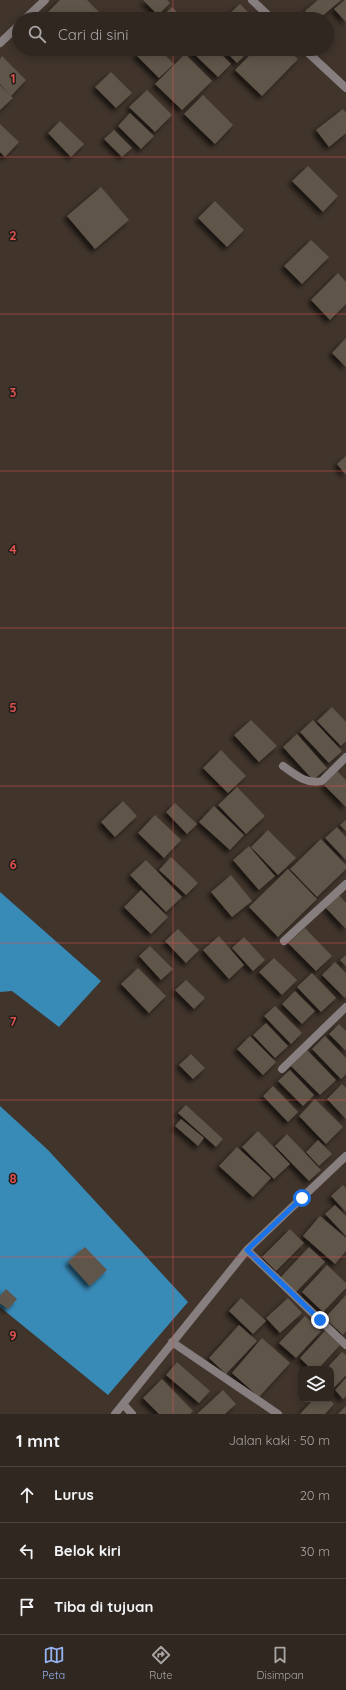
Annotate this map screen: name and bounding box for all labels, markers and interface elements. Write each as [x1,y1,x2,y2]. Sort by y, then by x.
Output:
search box [12,12,334,56]
icon: search [26,23,48,45]
text: Cari di sini [58,25,129,44]
text: 1 [10,70,16,86]
text: 2 [9,227,17,243]
text: 3 [10,384,17,400]
text: 4 [9,541,17,557]
text: 5 [9,699,17,715]
text: 6 [9,856,17,872]
text: 7 [9,1013,17,1029]
text: 8 [9,1170,17,1186]
route start [293,1189,311,1207]
route end [311,1311,329,1329]
text: 9 [9,1327,17,1343]
map controls [298,1366,334,1402]
button: layers [298,1366,334,1402]
text: 1 mnt [16,1430,60,1451]
text: Jalan kaki · 50 m [228,1432,330,1448]
icon: ahead [16,1484,38,1506]
text: Lurus [54,1485,94,1504]
text: 20 m [300,1487,330,1503]
icon: left [16,1540,38,1562]
text: Belok kiri [54,1541,121,1560]
text: 30 m [300,1543,330,1559]
icon: arrive [16,1596,38,1618]
text: Tiba di tujuan [54,1597,153,1616]
tab: Peta [42,1644,65,1682]
tab: Rute [149,1644,172,1682]
tab: Disimpan [256,1644,304,1682]

